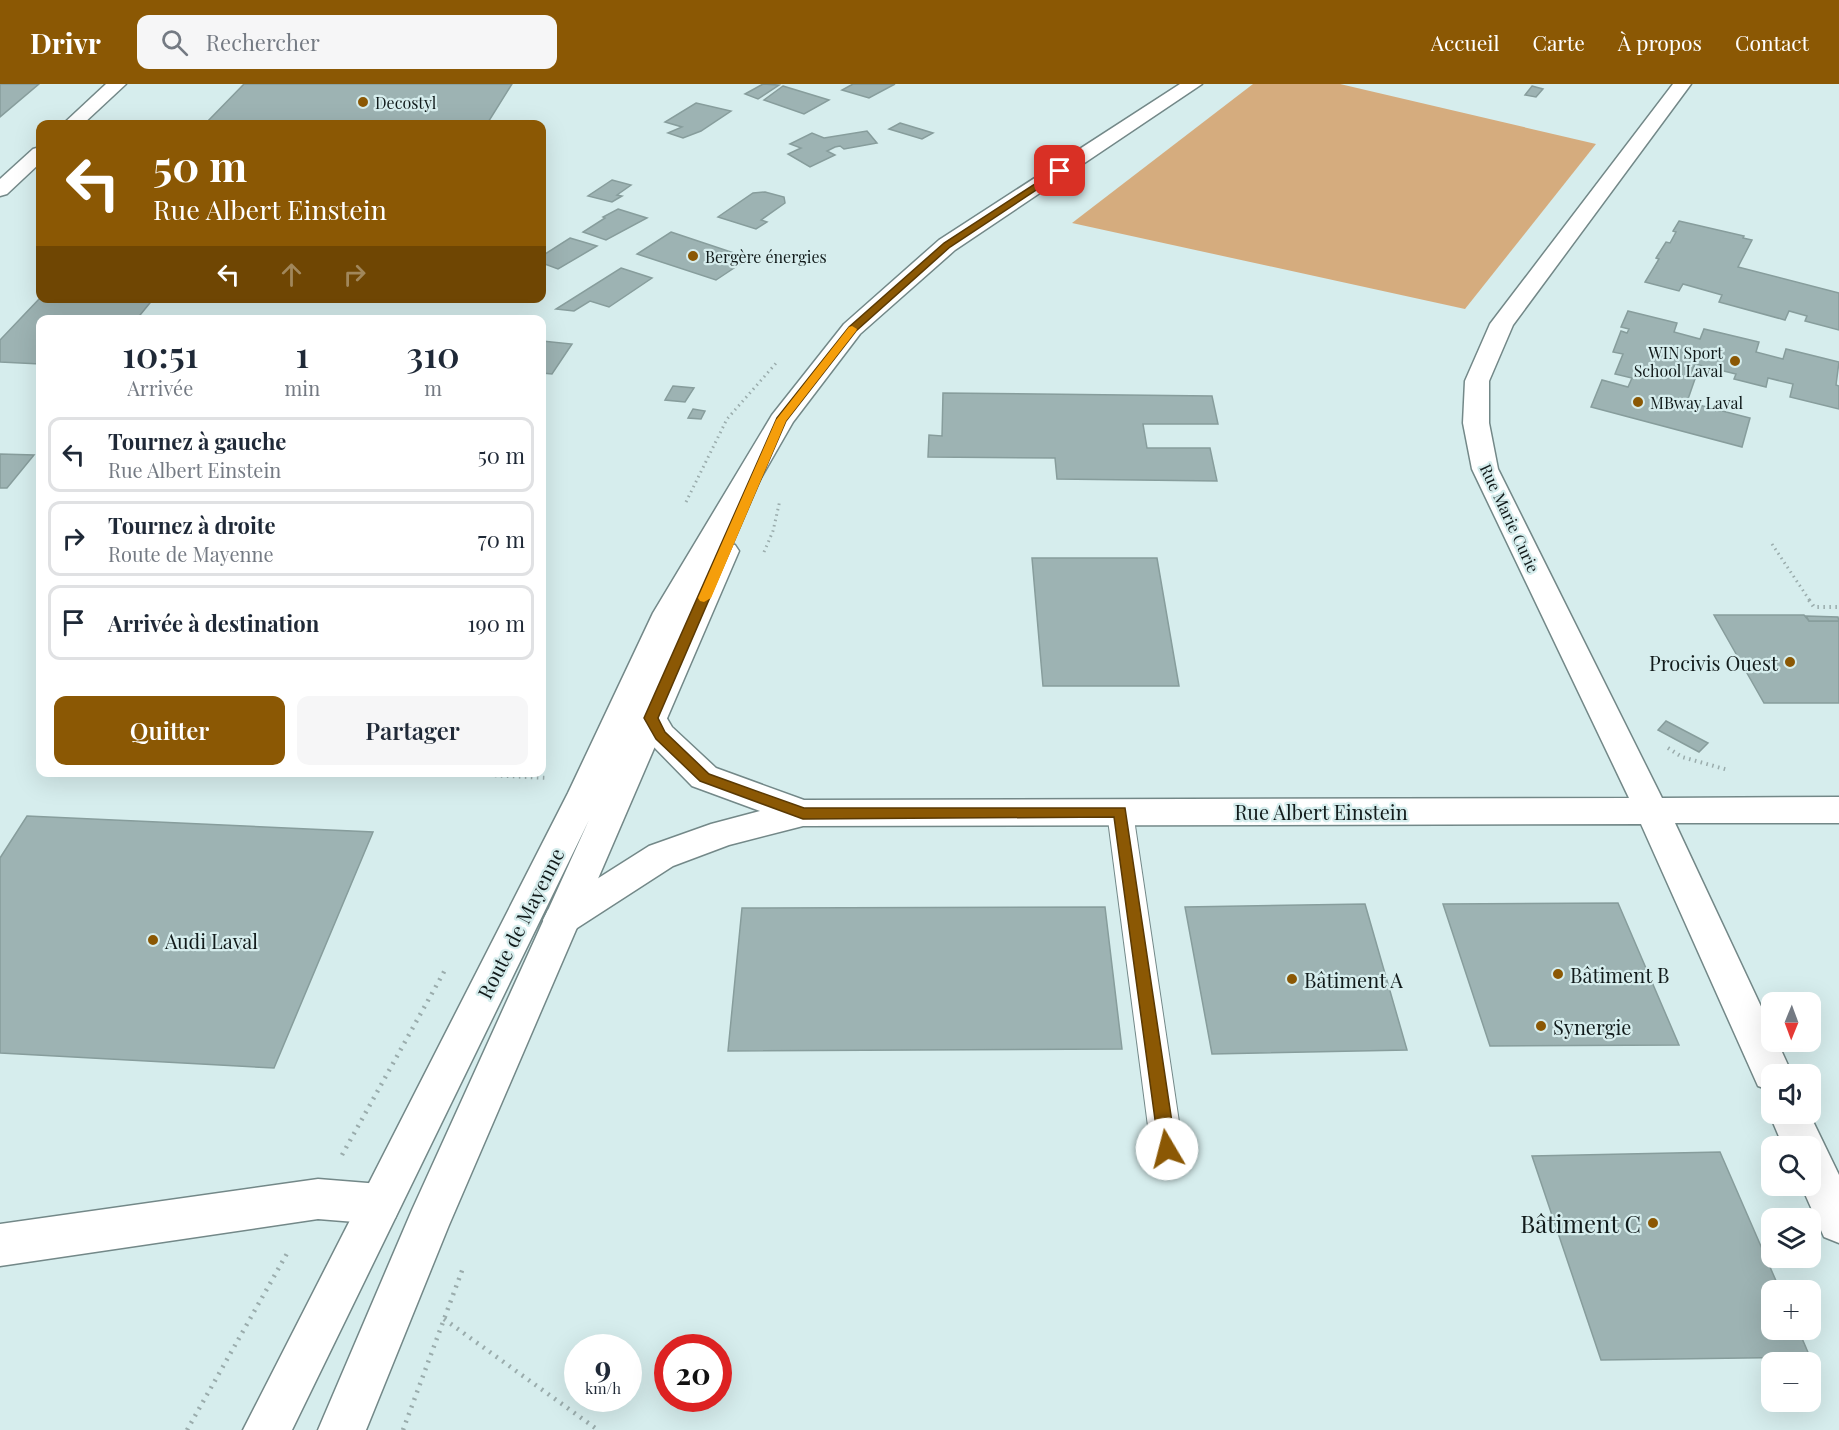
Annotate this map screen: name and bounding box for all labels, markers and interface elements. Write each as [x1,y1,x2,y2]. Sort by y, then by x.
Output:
search box [137,15,557,69]
text: Drivr [30,24,101,61]
icon: search [158,26,191,59]
text: Rechercher [206,27,320,57]
text: Accueil [1431,28,1499,56]
text: Carte [1532,28,1585,56]
text: À propos [1618,28,1702,56]
text: Contact [1735,28,1809,56]
place label: Decostyl [375,92,437,113]
marker: Decostyl [356,95,370,109]
text: 50 m [153,137,247,193]
icon: left [54,144,132,222]
pin [1034,145,1085,196]
icon: arrive [1043,154,1076,187]
text: Rue Albert Einstein [153,191,387,227]
place label: Bergère énergies [705,246,827,267]
marker: Bergère énergies [686,249,700,263]
icon: left [212,258,245,291]
icon: ahead [275,258,308,291]
icon: right [338,258,371,291]
text: 10:51 [122,329,198,377]
text: 1 [296,329,309,377]
text: 310 [406,329,460,377]
place label: WIN Sport School Laval [1634,342,1723,381]
marker: WIN Sport School Laval [1728,354,1742,368]
text: Arrivée [127,374,193,401]
text: min [285,374,320,401]
text: m [424,374,442,401]
place label: MBway Laval [1650,392,1743,413]
marker: MBway Laval [1631,395,1645,409]
text: Tournez à gauche [108,426,286,456]
icon: left [57,438,90,471]
text: 50 m [478,440,525,470]
text: Rue Albert Einstein [108,456,281,483]
street label: Rue Marie Curie [1476,460,1544,576]
text: Tournez à droite [108,510,276,540]
icon: right [57,522,90,555]
text: 70 m [478,524,525,554]
text: Route de Mayenne [108,540,274,567]
icon: arrive [57,606,90,639]
text: Arrivée à destination [108,608,319,638]
text: 190 m [467,608,525,638]
place label: Procivis Ouest [1649,649,1779,676]
marker: Procivis Ouest [1783,655,1797,669]
button: Quitter [54,696,285,765]
button: Partager [297,696,528,765]
street label: Rue Albert Einstein [1234,798,1408,825]
street label: Route de Mayenne [470,843,570,1003]
place label: Audi Laval [164,927,258,954]
marker: Audi Laval [146,933,160,947]
place label: Bâtiment B [1570,961,1669,988]
place label: Bâtiment A [1304,966,1403,993]
marker: Bâtiment B [1551,967,1565,981]
marker: Bâtiment A [1285,972,1299,986]
north arrow [1761,992,1821,1052]
map controls [1761,992,1821,1412]
place label: Synergie [1553,1013,1631,1040]
marker: Synergie [1534,1019,1548,1033]
button: sound [1761,1064,1821,1124]
position arrow [1135,1117,1199,1181]
button: search [1761,1136,1821,1196]
place label: Bâtiment C [1520,1207,1641,1239]
button: layers [1761,1208,1821,1268]
marker: Bâtiment C [1646,1216,1660,1230]
button: + [1761,1280,1821,1340]
speed limit sign: 20 [654,1334,732,1412]
text: 9 [595,1346,611,1386]
button: − [1761,1352,1821,1412]
text: km/h [585,1378,621,1398]

